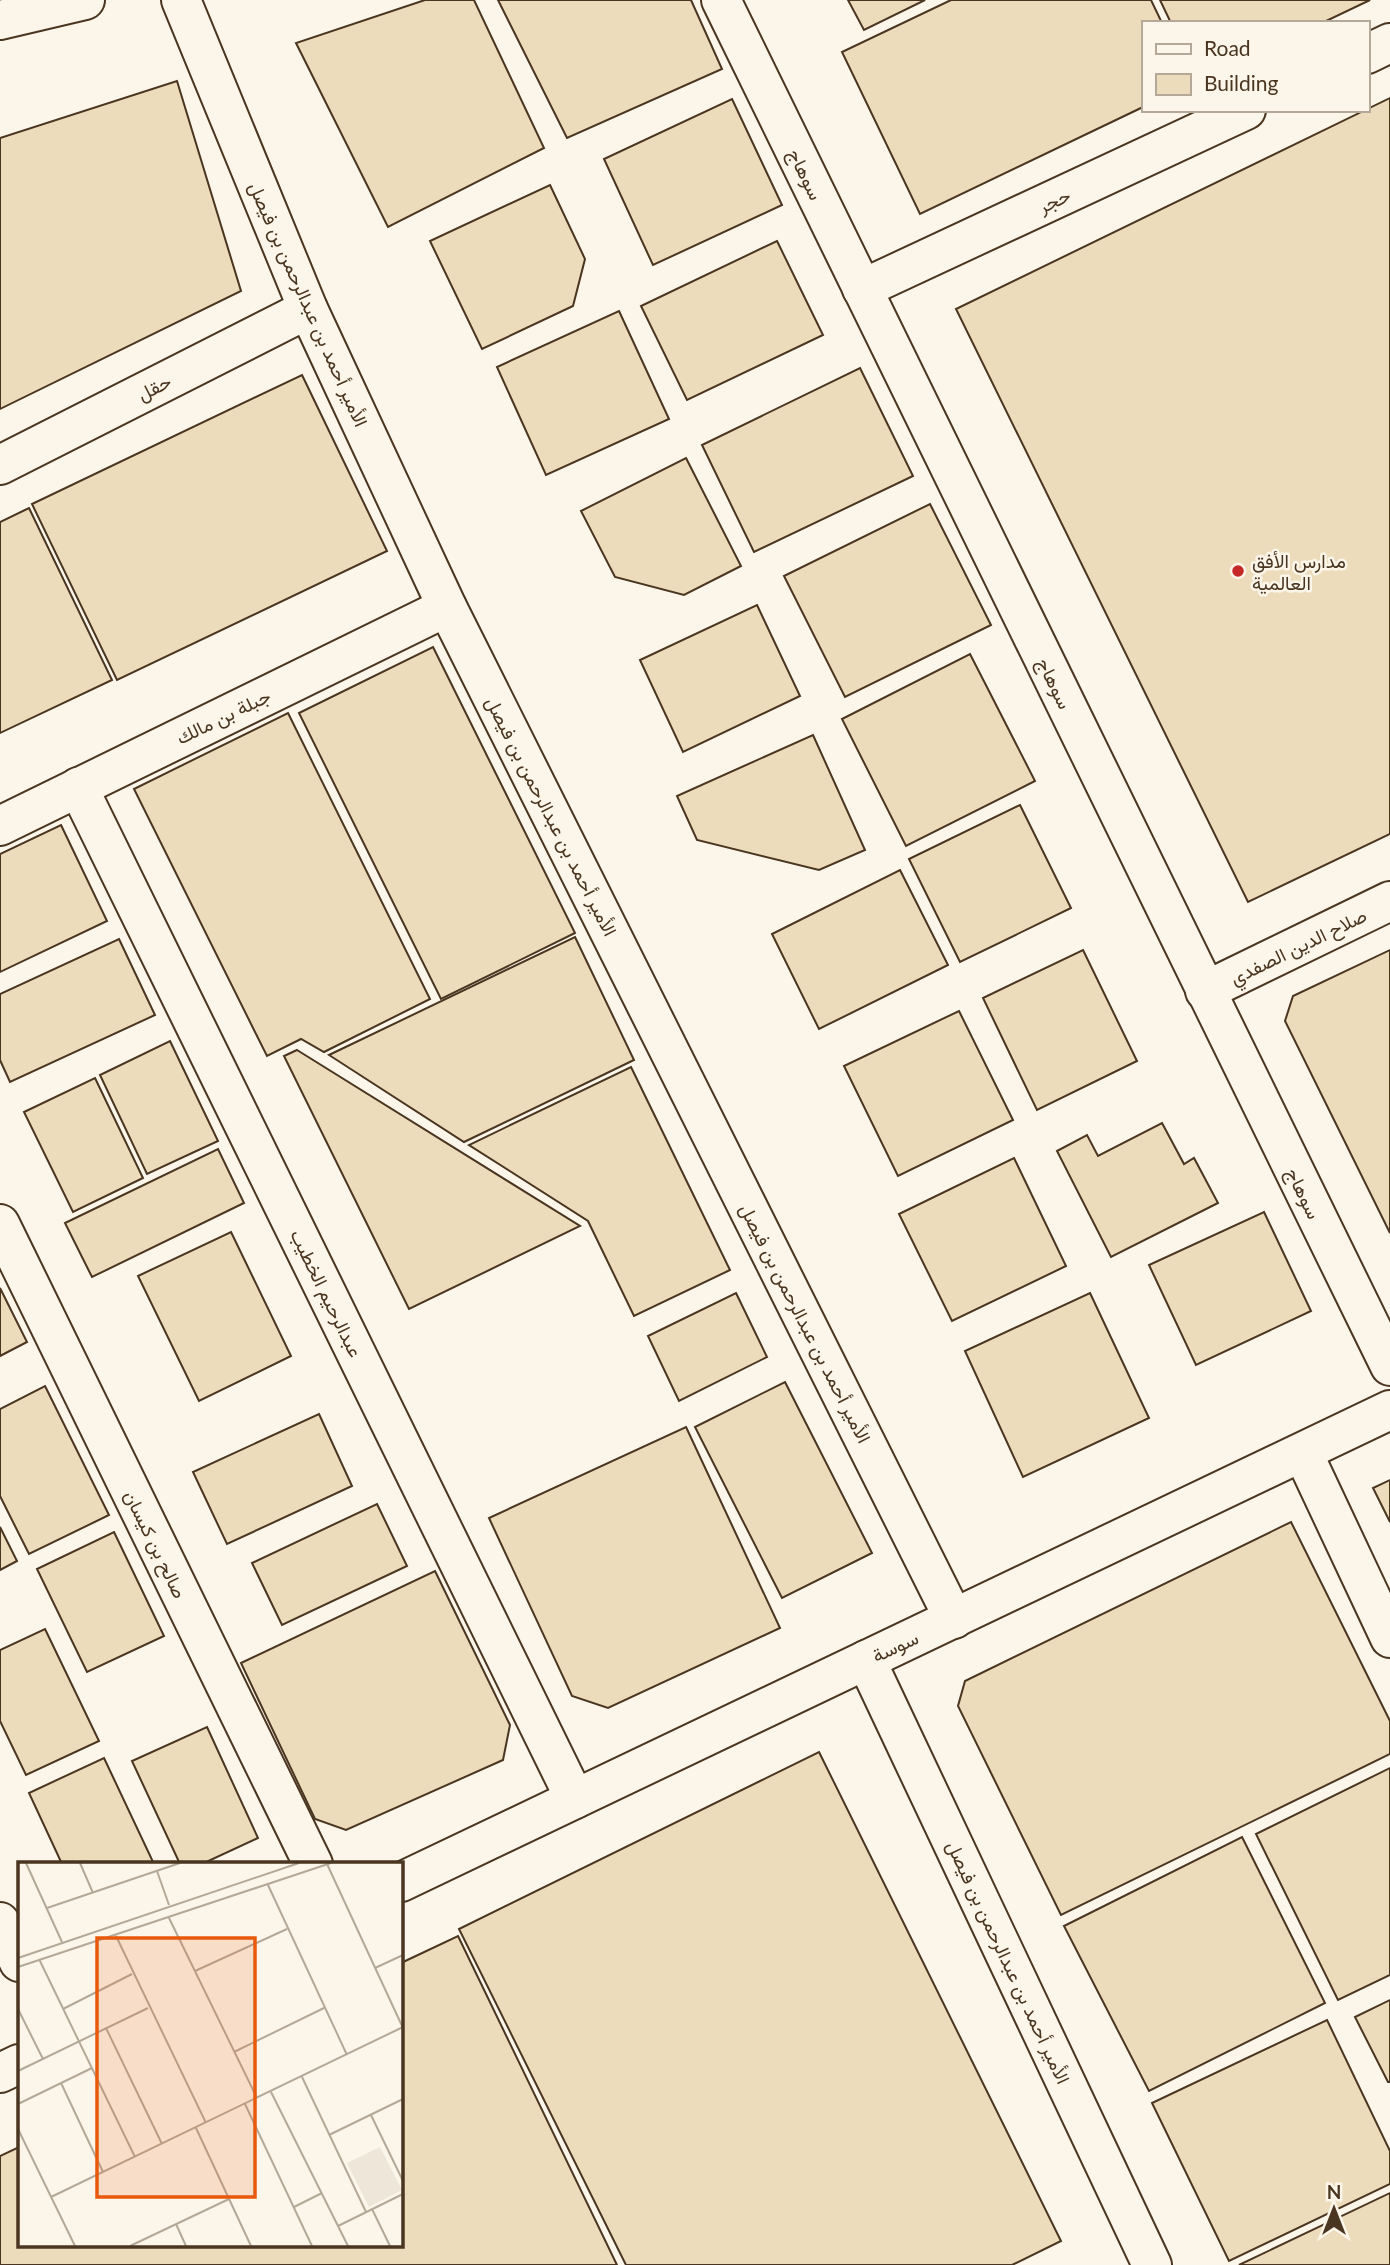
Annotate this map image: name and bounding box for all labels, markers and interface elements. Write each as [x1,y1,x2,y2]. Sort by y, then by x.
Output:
legend [1142,21,1369,112]
text: Road [1204,35,1251,60]
text: Building [1204,70,1279,95]
street label: سوهاج [782,145,828,204]
street label: الأمير أحمد بن عبدالرحمن بن فيصل [244,178,374,430]
street label: حجر [1033,183,1074,219]
street label: حقل [133,369,175,406]
place label: مدارس الأفق العالمية [1252,549,1346,595]
marker: مدارس الأفق العالمية [1230,563,1246,579]
street label: سوهاج [1031,654,1077,713]
street label: جبلة بن مالك [172,683,274,750]
street label: الأمير أحمد بن عبدالرحمن بن فيصل [481,692,623,940]
street label: صلاح الدين الصفدي [1226,903,1372,994]
street label: سوهاج [1280,1164,1326,1223]
street label: الأمير أحمد بن عبدالرحمن بن فيصل [735,1199,877,1447]
street label: عبدالرحيم الخطيب [284,1225,368,1361]
street label: صالح بن كيسان [117,1486,192,1603]
street label: سوسة [868,1625,922,1668]
street label: الأمير أحمد بن عبدالرحمن بن فيصل [942,1837,1076,2088]
inset map [18,1862,402,2248]
north arrow [1299,2174,1369,2244]
text: N [1327,2180,1341,2203]

